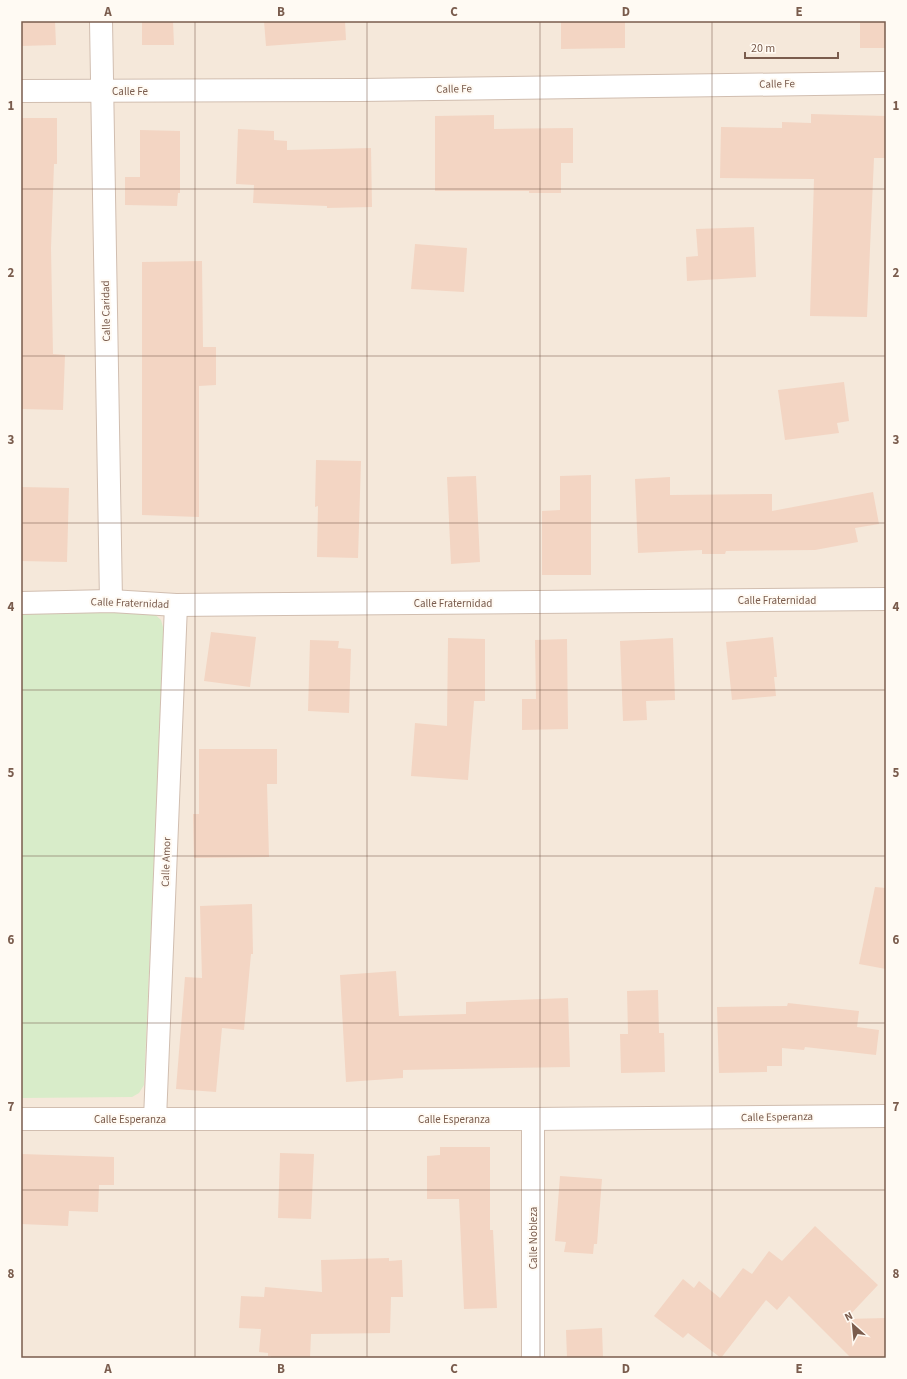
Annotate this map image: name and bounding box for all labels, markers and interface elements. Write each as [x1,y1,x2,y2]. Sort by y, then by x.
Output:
text: A [103,3,112,21]
text: B [277,3,285,21]
text: C [450,3,458,21]
text: D [622,3,630,21]
text: E [795,3,803,21]
scale bar [745,34,838,60]
text: 20 m [751,40,775,57]
street label: Calle Fe [759,76,796,92]
street label: Calle Fe [436,81,473,97]
street label: Calle Fe [112,84,148,99]
text: 1 [8,97,15,115]
text: 1 [893,97,900,115]
text: 2 [8,264,15,282]
text: 2 [893,264,900,282]
street label: Calle Caridad [98,280,114,342]
text: 3 [8,431,15,449]
text: 3 [893,431,900,449]
street label: Calle Fraternidad [738,593,816,608]
street label: Calle Fraternidad [90,594,170,612]
street label: Calle Fraternidad [414,596,492,611]
text: 4 [8,598,15,616]
text: 4 [893,598,900,616]
text: 5 [8,764,15,782]
text: 5 [893,764,900,782]
street label: Calle Amor [158,837,174,887]
text: 6 [8,931,15,949]
text: 6 [893,931,900,949]
text: 7 [8,1098,15,1116]
text: 7 [893,1098,900,1116]
street label: Calle Esperanza [741,1109,813,1125]
street label: Calle Esperanza [94,1112,166,1127]
street label: Calle Esperanza [418,1112,490,1127]
street label: Calle Nobleza [526,1207,541,1269]
text: 8 [8,1265,15,1283]
text: 8 [893,1265,900,1283]
north arrow [833,1305,873,1345]
text: N [842,1308,855,1325]
text: A [103,1360,112,1378]
text: B [277,1360,285,1378]
text: C [450,1360,458,1378]
text: D [622,1360,630,1378]
text: E [795,1360,803,1378]

